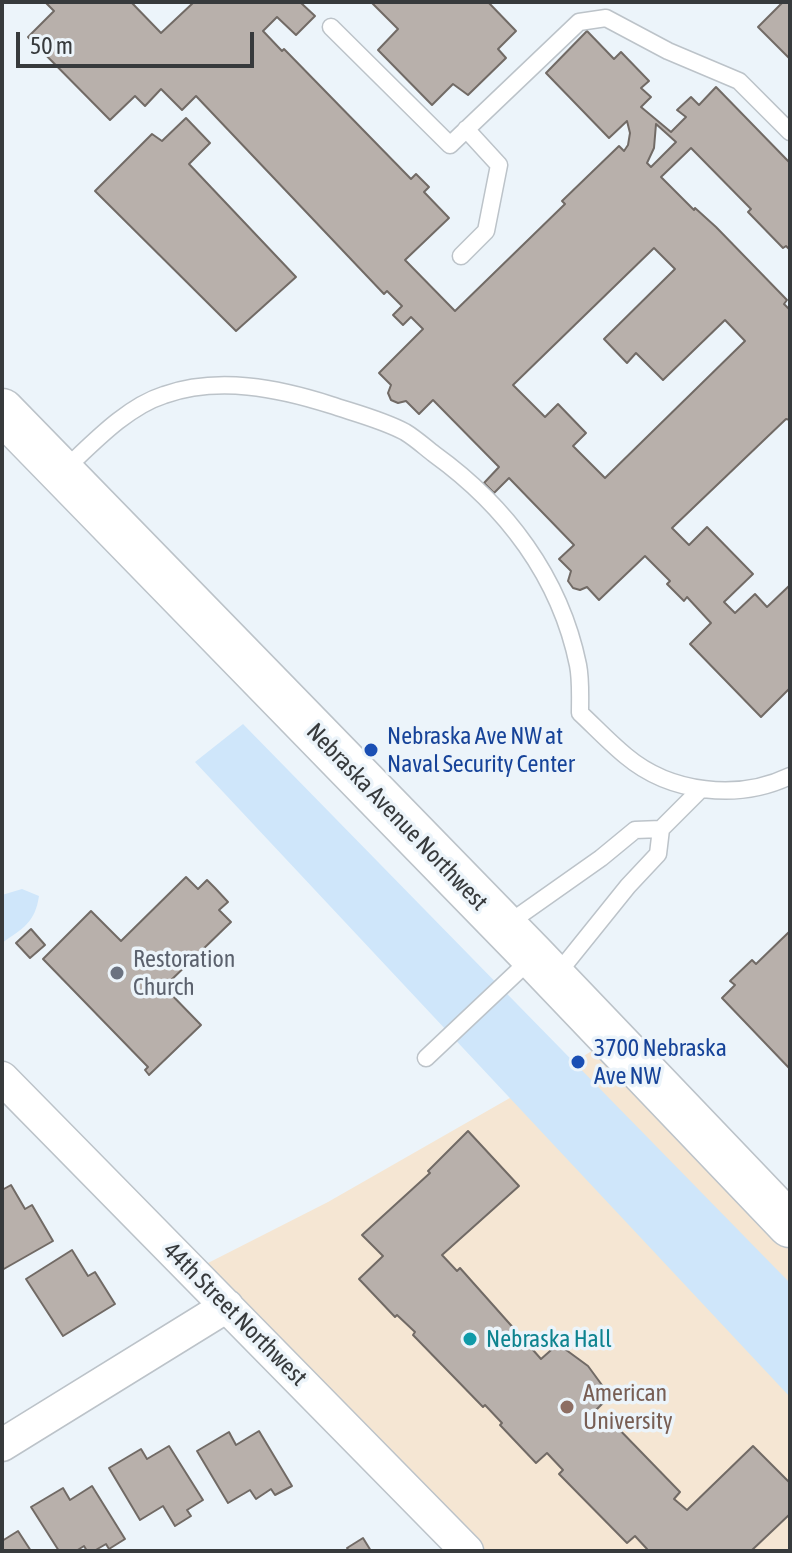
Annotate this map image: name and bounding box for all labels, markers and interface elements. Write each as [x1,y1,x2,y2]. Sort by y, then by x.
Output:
scale bar [20,16,258,66]
text: 50 m [30,32,73,59]
street label: Nebraska Avenue Northwest [300,718,494,916]
place label: Nebraska Ave NW at Naval Security Center [387,722,575,778]
marker: Nebraska Ave NW at Naval Security Center [362,741,380,759]
place label: Restoration Church [133,945,235,1001]
marker: Restoration Church [108,964,126,982]
place label: 3700 Nebraska Ave NW [594,1034,727,1090]
marker: 3700 Nebraska Ave NW [569,1053,587,1071]
street label: 44th Street Northwest [157,1236,313,1392]
place label: Nebraska Hall [486,1325,611,1353]
marker: Nebraska Hall [461,1330,479,1348]
place label: American University [583,1379,673,1435]
marker: American University [558,1398,576,1416]

